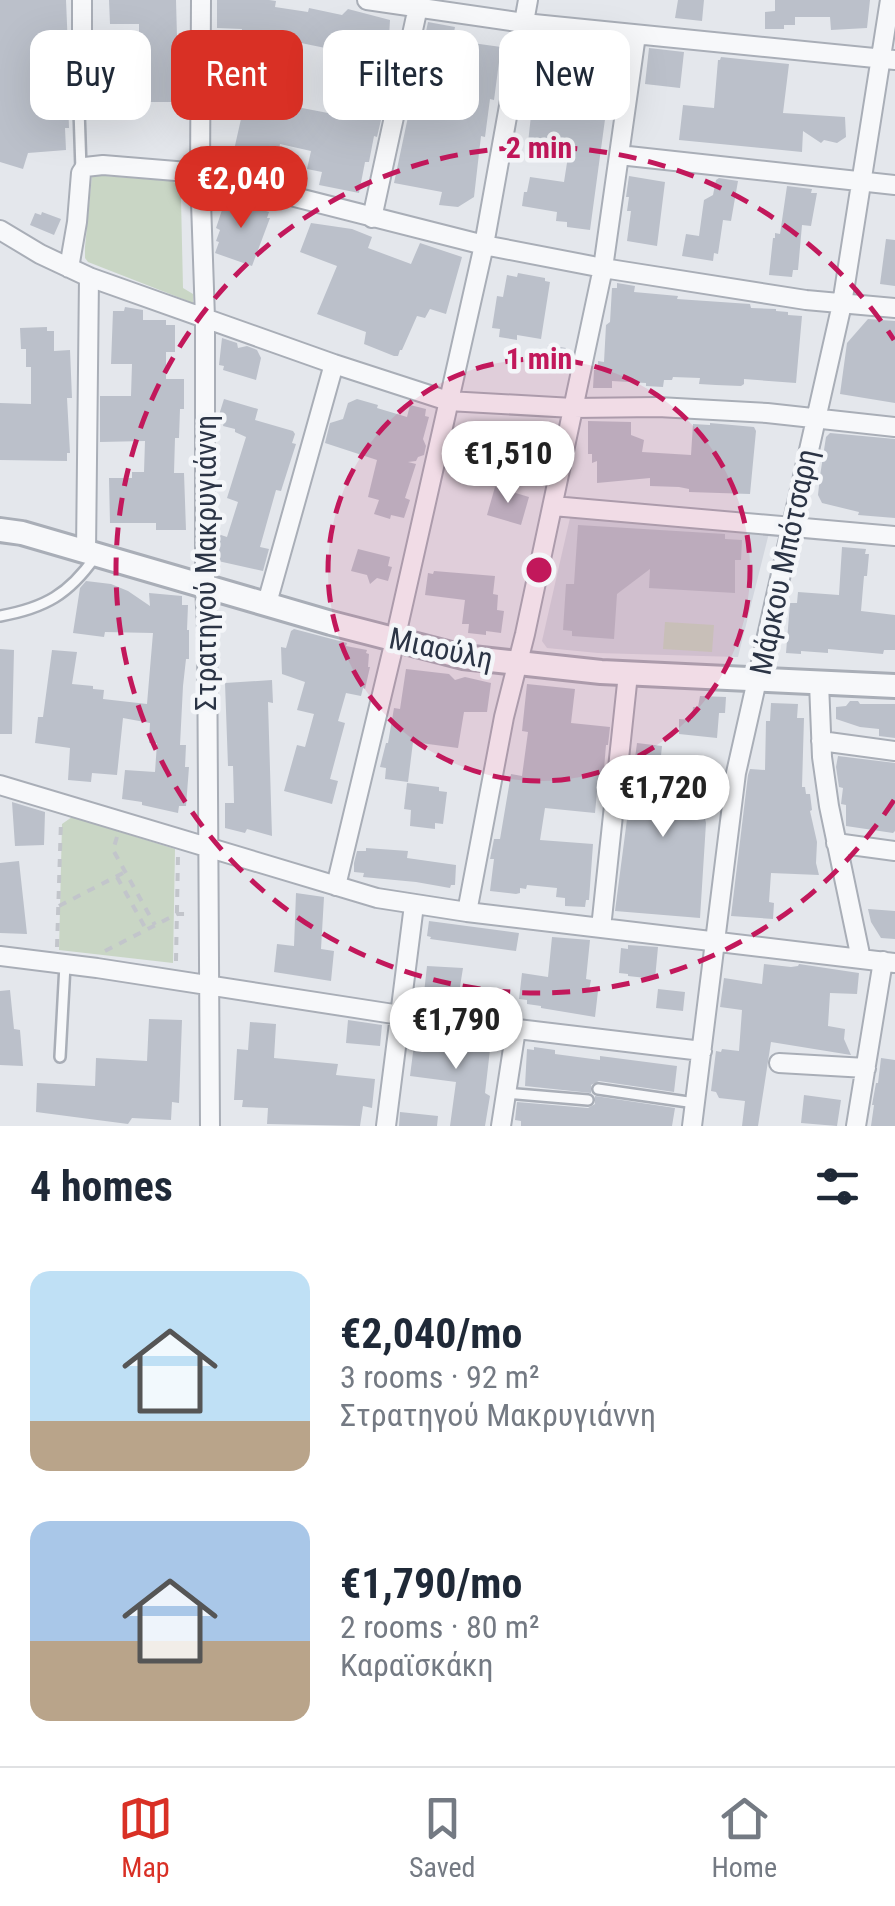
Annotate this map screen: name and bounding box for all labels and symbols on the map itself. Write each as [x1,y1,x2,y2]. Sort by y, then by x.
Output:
text: 2 min [506,130,572,165]
pin: €2,040 [160,146,322,231]
text: 1 min [506,341,572,376]
street label: Στρατηγού Μακρυγιάννη [188,415,223,711]
pin: €1,510 [427,421,589,506]
street label: Μάρκου Μπότσαρη [743,446,825,678]
centre of rings [521,552,557,588]
street label: Μιαούλη [386,620,496,677]
pin: €1,720 [582,755,744,840]
pin: €1,790 [375,987,537,1072]

